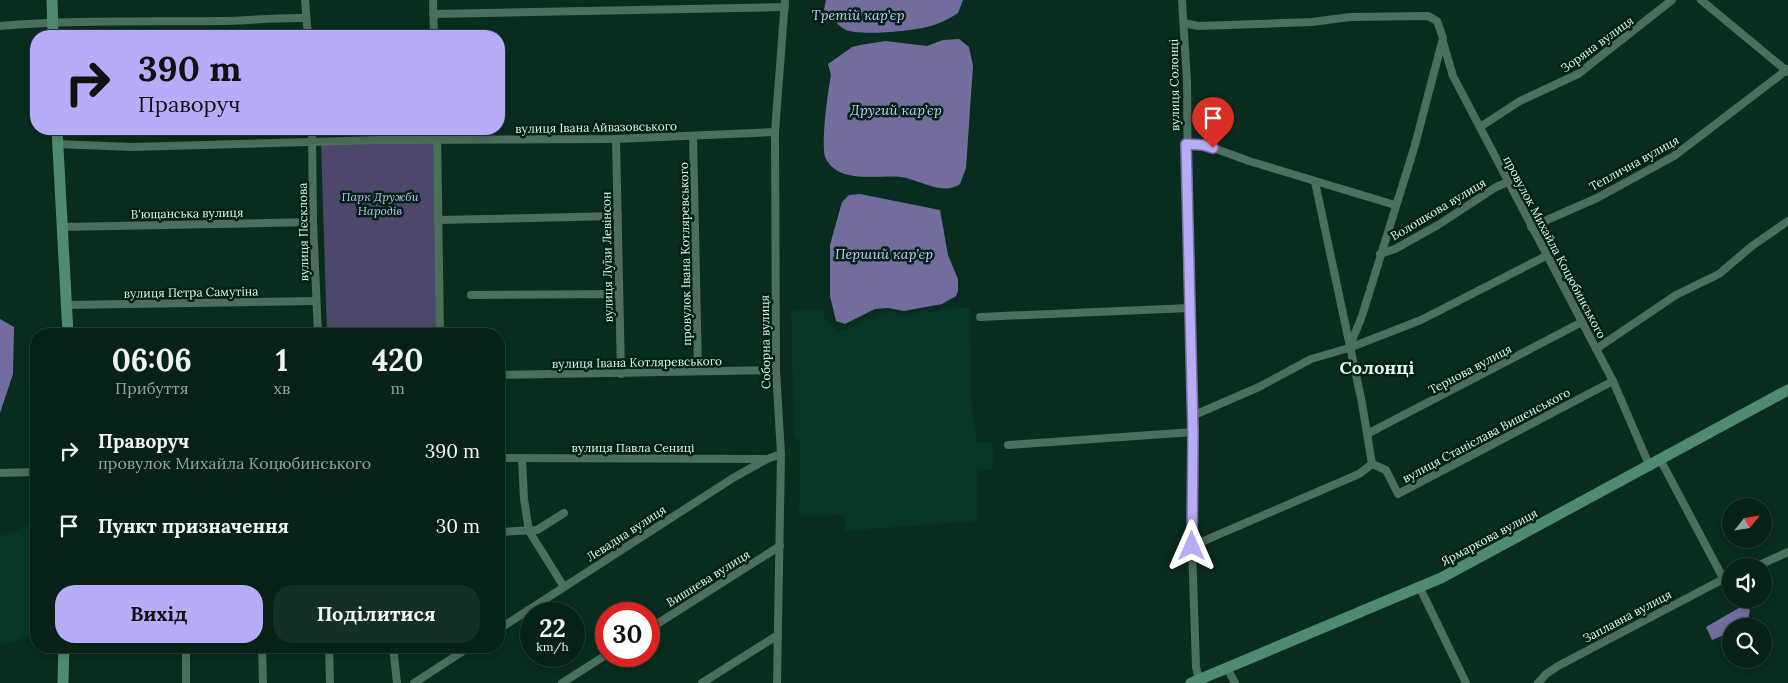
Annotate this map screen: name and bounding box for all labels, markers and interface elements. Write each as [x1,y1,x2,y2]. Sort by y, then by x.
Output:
water label: Третій кар’єр [812,6,904,24]
street label: Зоряна вулиця [1558,13,1636,75]
street label: вулиця Солонці [1166,39,1182,131]
text: 390 m [138,46,241,91]
icon: right [55,50,120,115]
text: Праворуч [138,90,240,118]
pin [1192,97,1234,148]
water label: Другий кар’єр [849,101,942,119]
icon: arrive [1199,104,1227,132]
street label: вулиця Івана Айвазовського [515,118,677,136]
street label: Теплична вулиця [1587,132,1681,194]
street label: провулок Михайла Коцюбинського [1500,153,1610,341]
street label: провулок Івана Котляревського [676,162,694,346]
street label: Волошкова вулиця [1388,175,1488,243]
street label: вулиця Пєсклова [295,182,311,282]
park label: Парк Дружби Народів [341,189,419,218]
street label: вулиця Луїзи Левінсон [598,191,616,323]
street label: В'ющанська вулиця [130,205,244,221]
water label: Перший кар’єр [835,245,933,263]
street label: вулиця Петра Самутіна [123,283,259,301]
street label: Соборна вулиця [757,295,773,389]
text: 06:06 [112,341,192,379]
text: 1 [276,341,288,379]
text: 420 [372,341,423,379]
street label: Тернова вулиця [1426,341,1514,397]
street label: вулиця Івана Котляревського [552,353,722,371]
district label: Солонці [1339,356,1415,379]
text: Прибуття [115,378,188,398]
text: хв [273,378,290,398]
text: m [390,378,405,398]
street label: вулиця Станіслава Вишенського [1400,384,1572,486]
text: Праворуч [98,429,189,453]
icon: right [55,437,83,465]
text: 390 m [425,439,480,463]
street label: вулиця Павла Сениці [572,440,694,455]
text: провулок Михайла Коцюбинського [98,453,371,473]
north arrow [1722,498,1772,548]
map controls [1722,498,1772,668]
street label: Левадна вулиця [583,502,669,564]
street label: Ярмаркова вулиця [1438,505,1540,569]
icon: arrive [55,512,83,540]
text: Пункт призначення [98,514,289,538]
text: 30 m [436,514,480,538]
position arrow [1165,519,1217,571]
street label: Вишнева вулиця [663,546,753,610]
button: sound [1722,558,1772,608]
button: Вихід [55,585,263,643]
button: Поділитися [273,585,480,643]
street label: Заплавна вулиця [1580,586,1674,646]
speed limit sign: 30 [595,602,660,667]
text: 22 [539,612,566,644]
button: search [1722,618,1772,668]
text: km/h [536,639,569,654]

